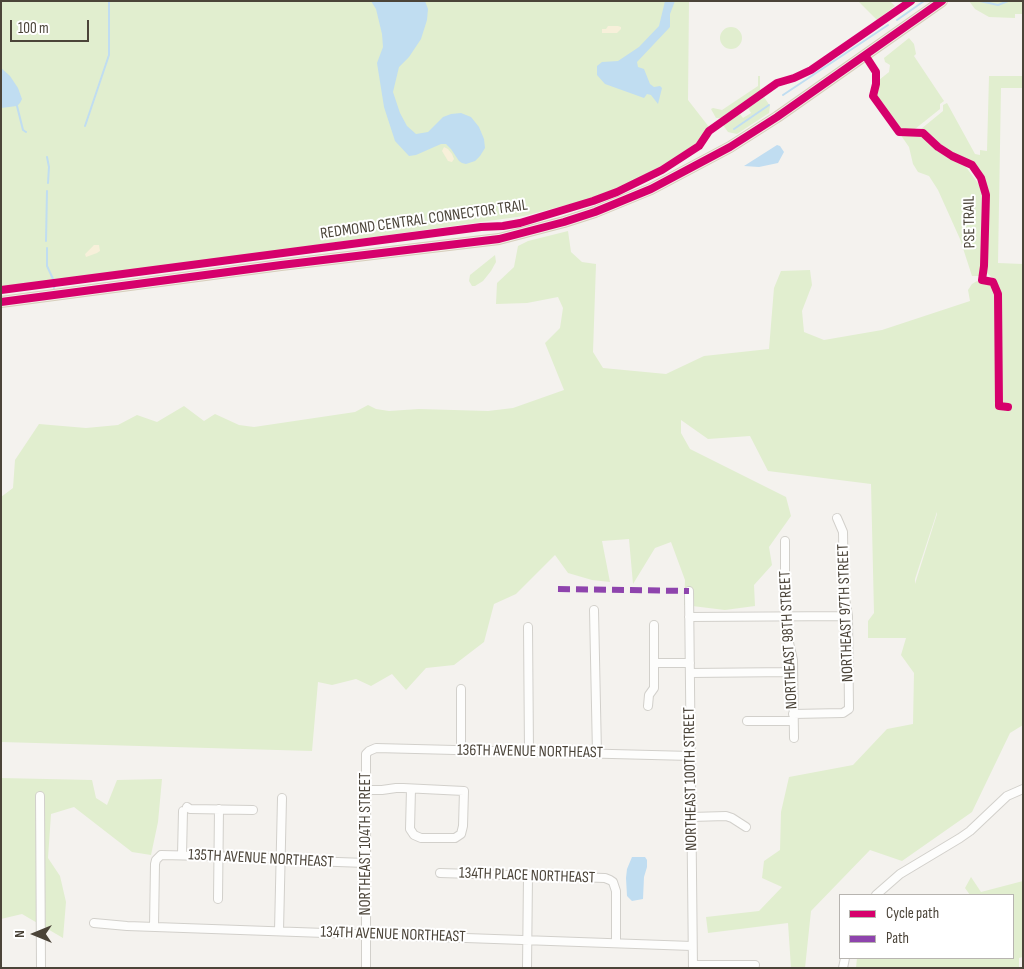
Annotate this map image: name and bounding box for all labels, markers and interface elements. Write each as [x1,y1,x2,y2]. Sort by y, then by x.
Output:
scale bar [12,10,91,42]
text: 100 m [18,19,49,38]
street label: REDMOND CENTRAL CONNECTOR TRAIL [319,196,529,244]
street label: PSE TRAIL [960,196,980,248]
street label: NORTHEAST 97TH STREET [834,544,858,682]
street label: NORTHEAST 98TH STREET [776,570,802,710]
street label: NORTHEAST 100TH STREET [680,707,702,851]
street label: 136TH AVENUE NORTHEAST [457,741,603,763]
street label: NORTHEAST 104TH STREET [356,772,376,916]
street label: 135TH AVENUE NORTHEAST [188,846,334,872]
street label: 134TH PLACE NORTHEAST [459,864,595,888]
legend [839,894,1014,959]
text: Cycle path [886,904,939,923]
north arrow [10,909,60,959]
street label: 134TH AVENUE NORTHEAST [320,923,466,947]
text: Path [886,929,909,948]
text: N [11,930,28,938]

